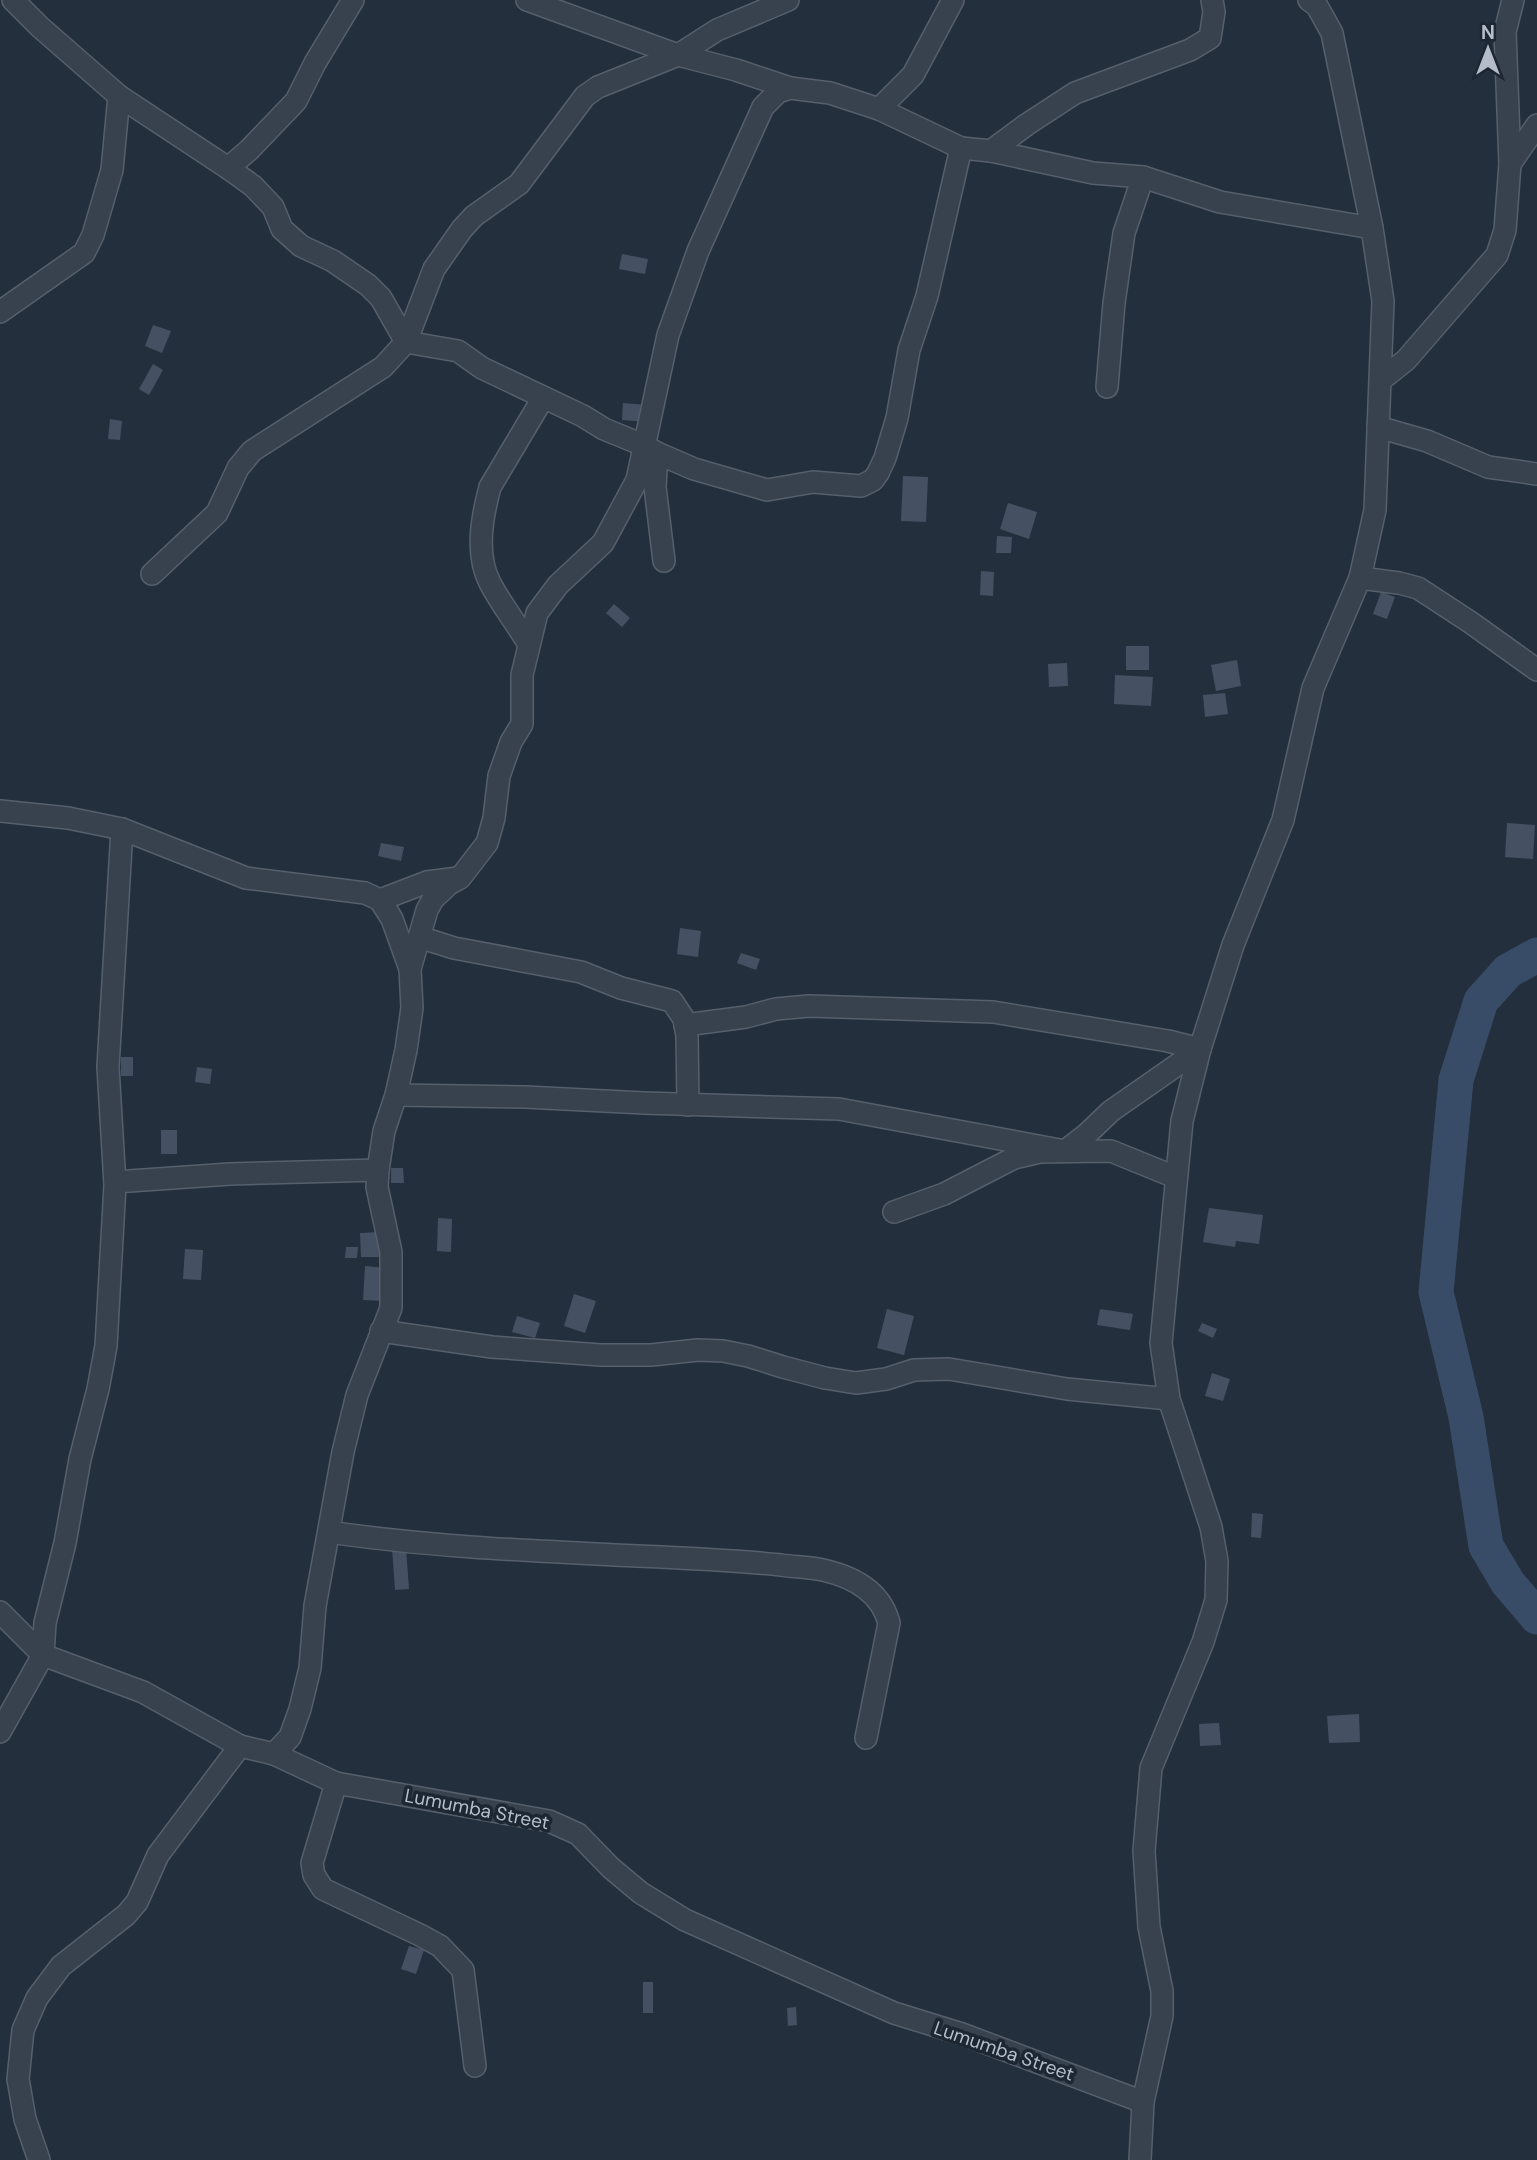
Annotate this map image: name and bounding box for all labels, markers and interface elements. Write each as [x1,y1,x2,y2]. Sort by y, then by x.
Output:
north arrow [1453,14,1523,84]
text: N [1481,20,1495,45]
street label: Lumumba Street [403,1783,551,1835]
street label: Lumumba Street [931,2015,1077,2087]

